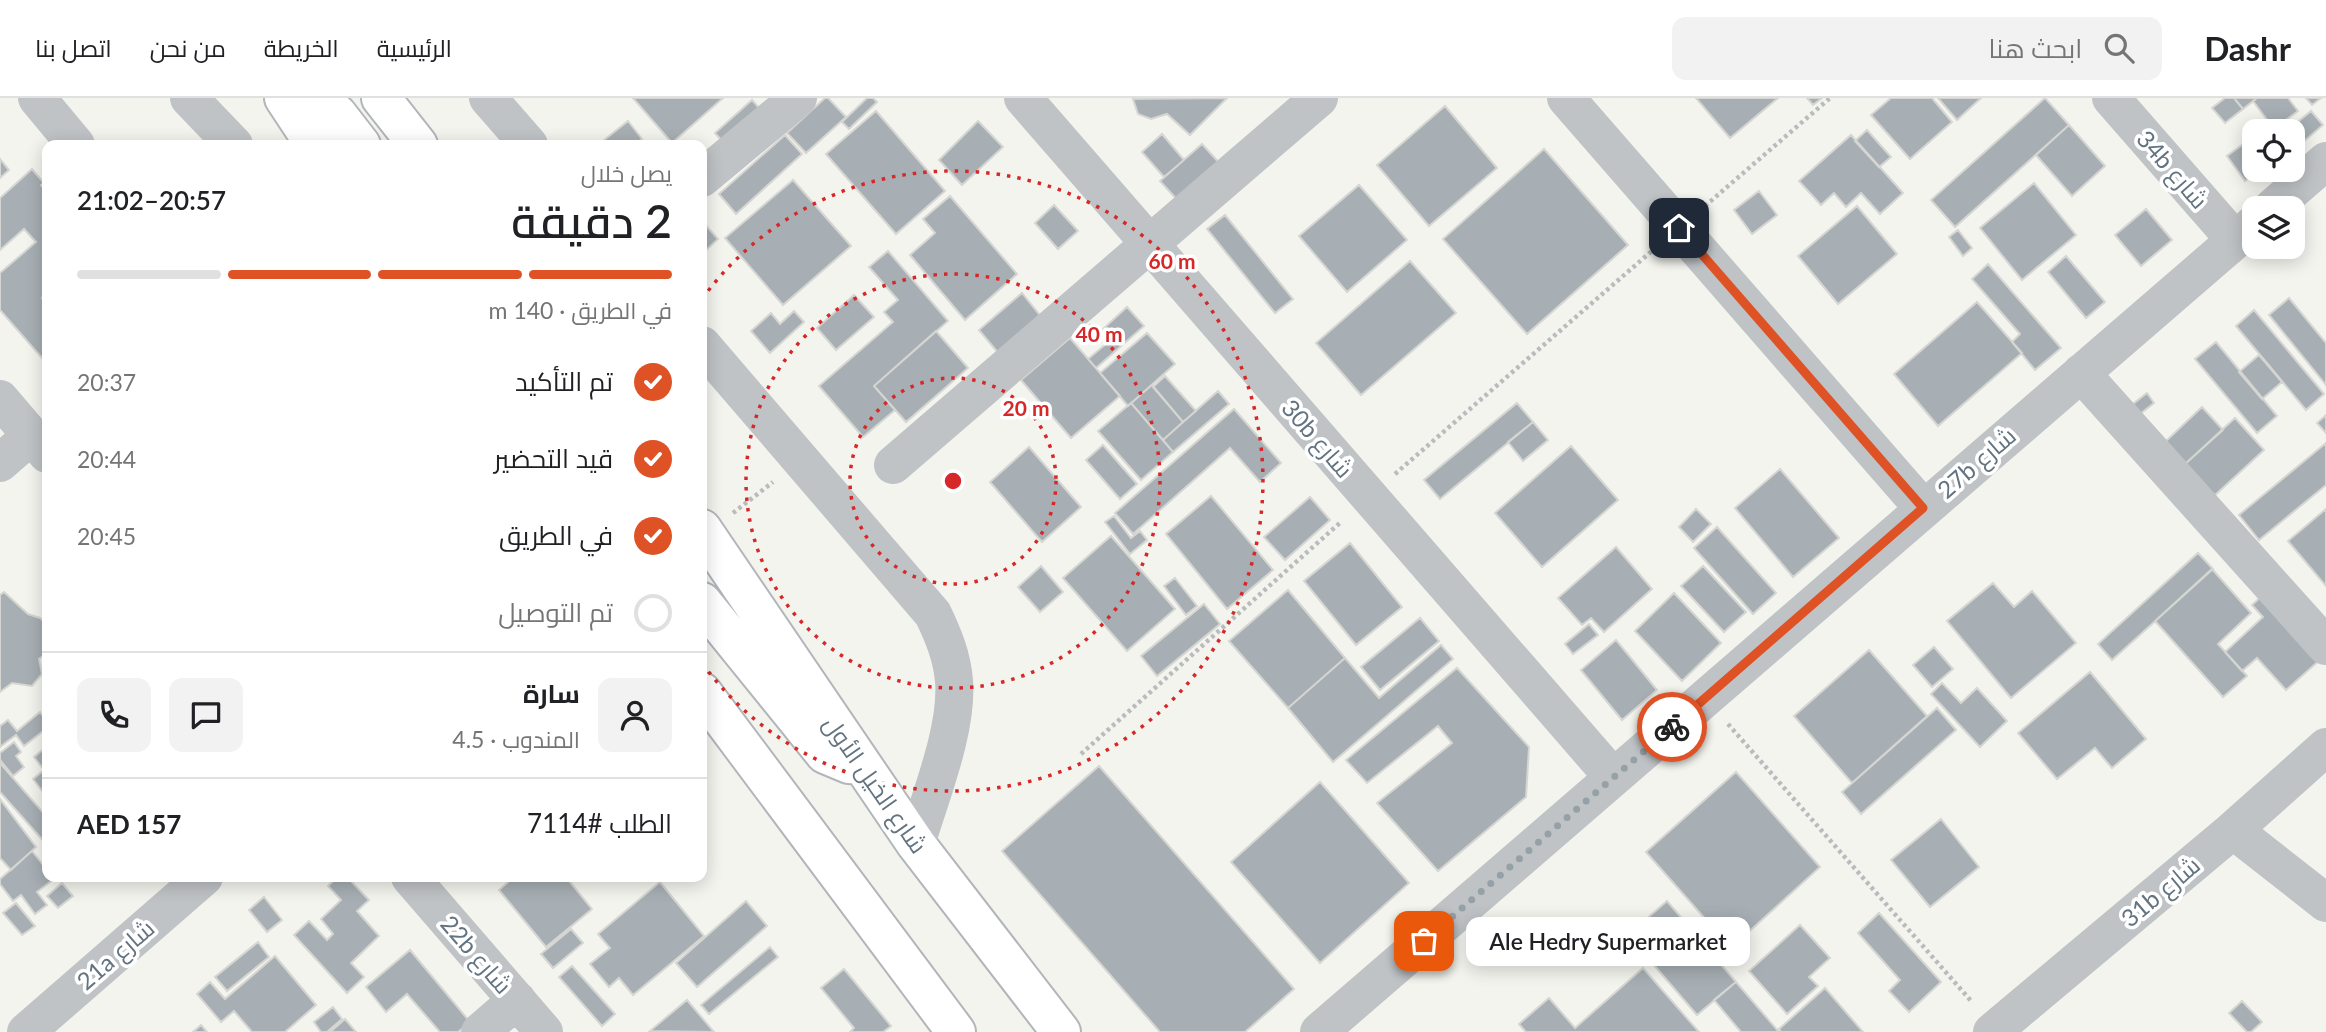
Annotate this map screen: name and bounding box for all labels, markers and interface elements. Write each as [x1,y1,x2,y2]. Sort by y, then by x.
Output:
search box [1672,17,2162,80]
text: Dashr [2204,28,2291,68]
icon: search [2100,29,2138,67]
text: ابحث هنا [1989,32,2082,64]
text: اتصل بنا [35,33,112,62]
text: من نحن [150,33,226,62]
text: الخريطة [264,33,339,62]
text: الرئيسية [377,33,452,62]
map controls [2242,119,2305,259]
button: locate [2242,119,2305,182]
street label: 34b شارع [2129,124,2215,216]
text: يصل خلال [581,159,672,187]
text: 20:57–21:02 [77,184,226,216]
text: 2 دقيقة [511,193,672,248]
button: layers [2242,196,2305,259]
pin [1649,198,1709,258]
icon: home [1660,209,1698,247]
text: 60 m [1148,248,1196,273]
text: في الطريق · 140 m [489,296,672,324]
text: 40 m [1075,321,1123,346]
icon: check [634,363,672,401]
text: تم التأكيد [515,365,613,397]
text: 20:37 [77,368,136,396]
street label: 30b شارع [1274,393,1360,485]
text: 20 m [1002,395,1050,420]
street label: 27b شارع [1931,420,2023,506]
icon: check [634,440,672,478]
text: قيد التحضير [494,442,613,474]
text: 20:44 [77,445,136,473]
centre of rings [941,469,965,493]
icon: check [634,517,672,555]
text: في الطريق [499,519,613,551]
text: 20:45 [77,522,136,550]
text: تم التوصيل [498,596,613,628]
text: سارة [523,677,580,709]
button: phone [77,678,151,752]
button: chat [169,678,243,752]
button: person [598,678,672,752]
courier [1637,692,1707,762]
icon: bike [1653,708,1691,746]
street label: شارع الخيل الأول [815,710,934,860]
text: المندوب · 4.5 [452,725,580,753]
text: الطلب #7114 [527,807,672,839]
text: AED 157 [77,808,181,840]
street label: 31b شارع [2115,850,2207,935]
street label: 22b شارع [433,909,519,1001]
pin [1394,911,1454,971]
street label: 21a شارع [71,913,161,998]
callout: Ale Hedry Supermarket [1466,916,1750,966]
icon: bag [1405,922,1443,960]
text: Ale Hedry Supermarket [1489,927,1727,955]

